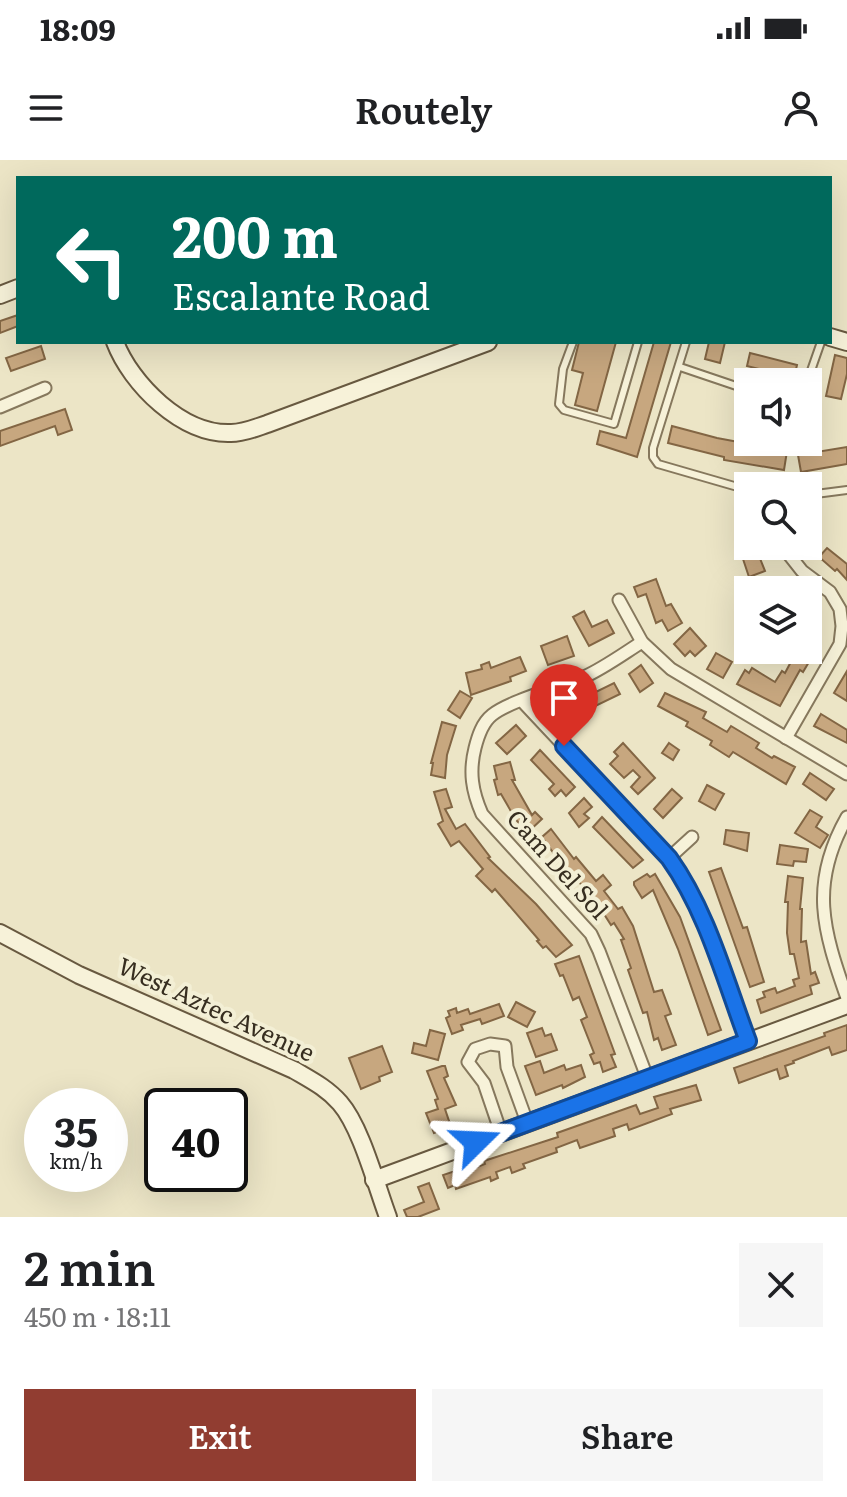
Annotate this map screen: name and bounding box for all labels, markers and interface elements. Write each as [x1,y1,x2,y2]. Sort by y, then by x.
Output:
text: 18:09 [40,6,116,50]
text: Routely [355,82,492,135]
icon: menu [24,86,68,130]
icon: person [779,86,823,130]
text: 200 m [172,192,338,275]
icon: left [40,208,144,312]
text: Escalante Road [172,268,430,321]
map controls [734,368,822,664]
button: sound [734,368,822,456]
button: search [734,472,822,560]
button: layers [734,576,822,664]
pin [530,664,598,746]
icon: arrive [542,676,586,720]
street label: Cam Del Sol [500,801,618,926]
street label: West Aztec Avenue [113,947,321,1069]
speed limit sign: 40 [144,1088,248,1192]
text: 35 [54,1100,98,1159]
position arrow [434,1100,518,1184]
text: km/h [49,1145,103,1175]
text: 2 min [24,1230,156,1301]
button: close [739,1243,823,1327]
text: 450 m · 18:11 [24,1296,171,1335]
button: Exit [24,1389,416,1481]
button: Share [432,1389,823,1481]

